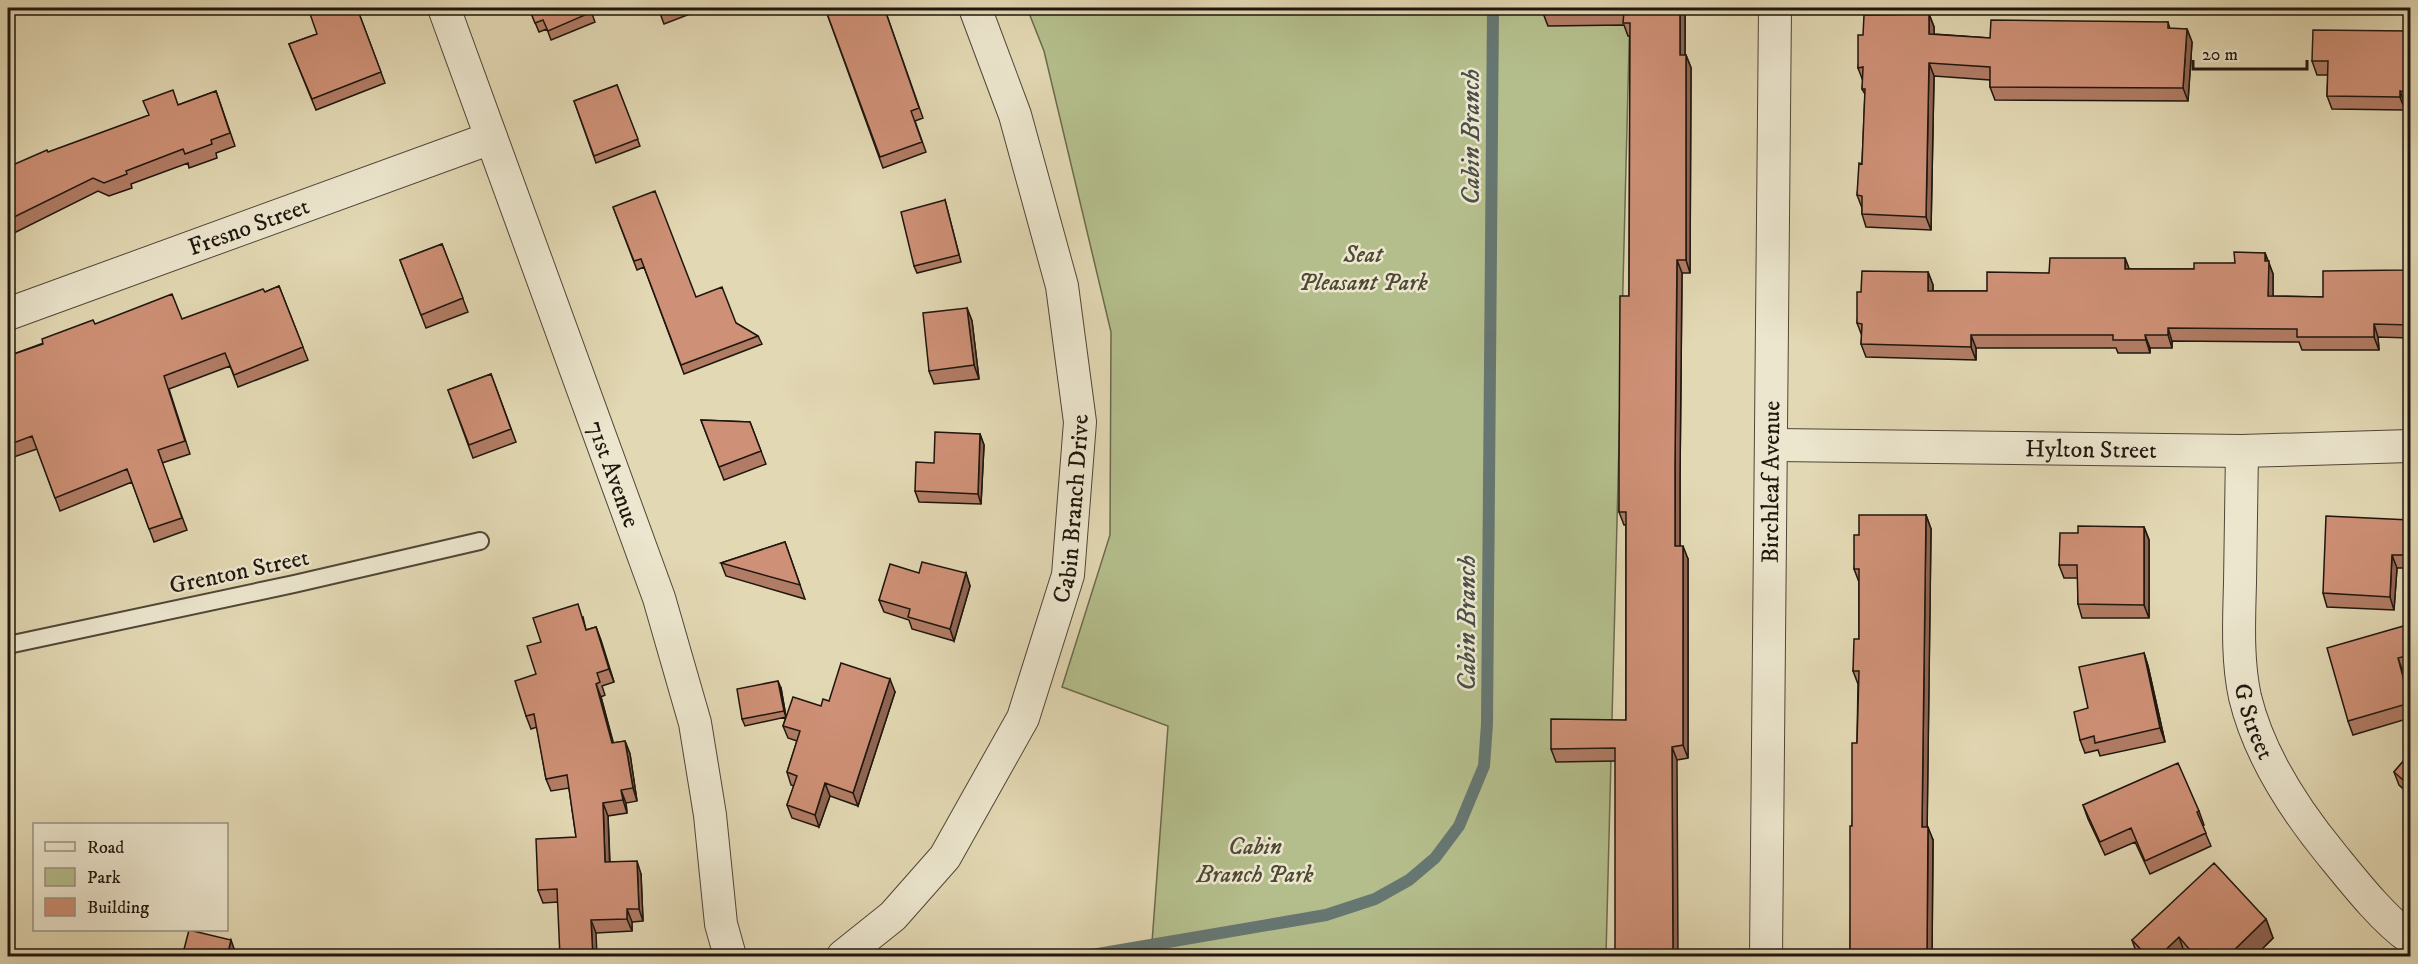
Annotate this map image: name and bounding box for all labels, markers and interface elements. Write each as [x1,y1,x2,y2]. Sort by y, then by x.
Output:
scale bar [2193,33,2307,71]
text: 20 m [2202,44,2238,66]
water label: Cabin Branch [1455,69,1488,205]
street label: Fresno Street [184,191,314,263]
park label: Seat Pleasant Park [1298,240,1428,298]
street label: Birchleaf Avenue [1756,401,1787,563]
street label: Cabin Branch Drive [1046,413,1096,607]
street label: 71st Avenue [580,417,646,532]
street label: Hylton Street [2025,434,2157,466]
street label: Grenton Street [167,542,312,601]
water label: Cabin Branch [1451,555,1484,691]
street label: G Street [2227,681,2280,765]
legend [33,823,228,931]
park label: Cabin Branch Park [1196,832,1314,890]
text: Road [87,837,124,859]
text: Park [87,867,121,889]
text: Building [87,897,149,919]

